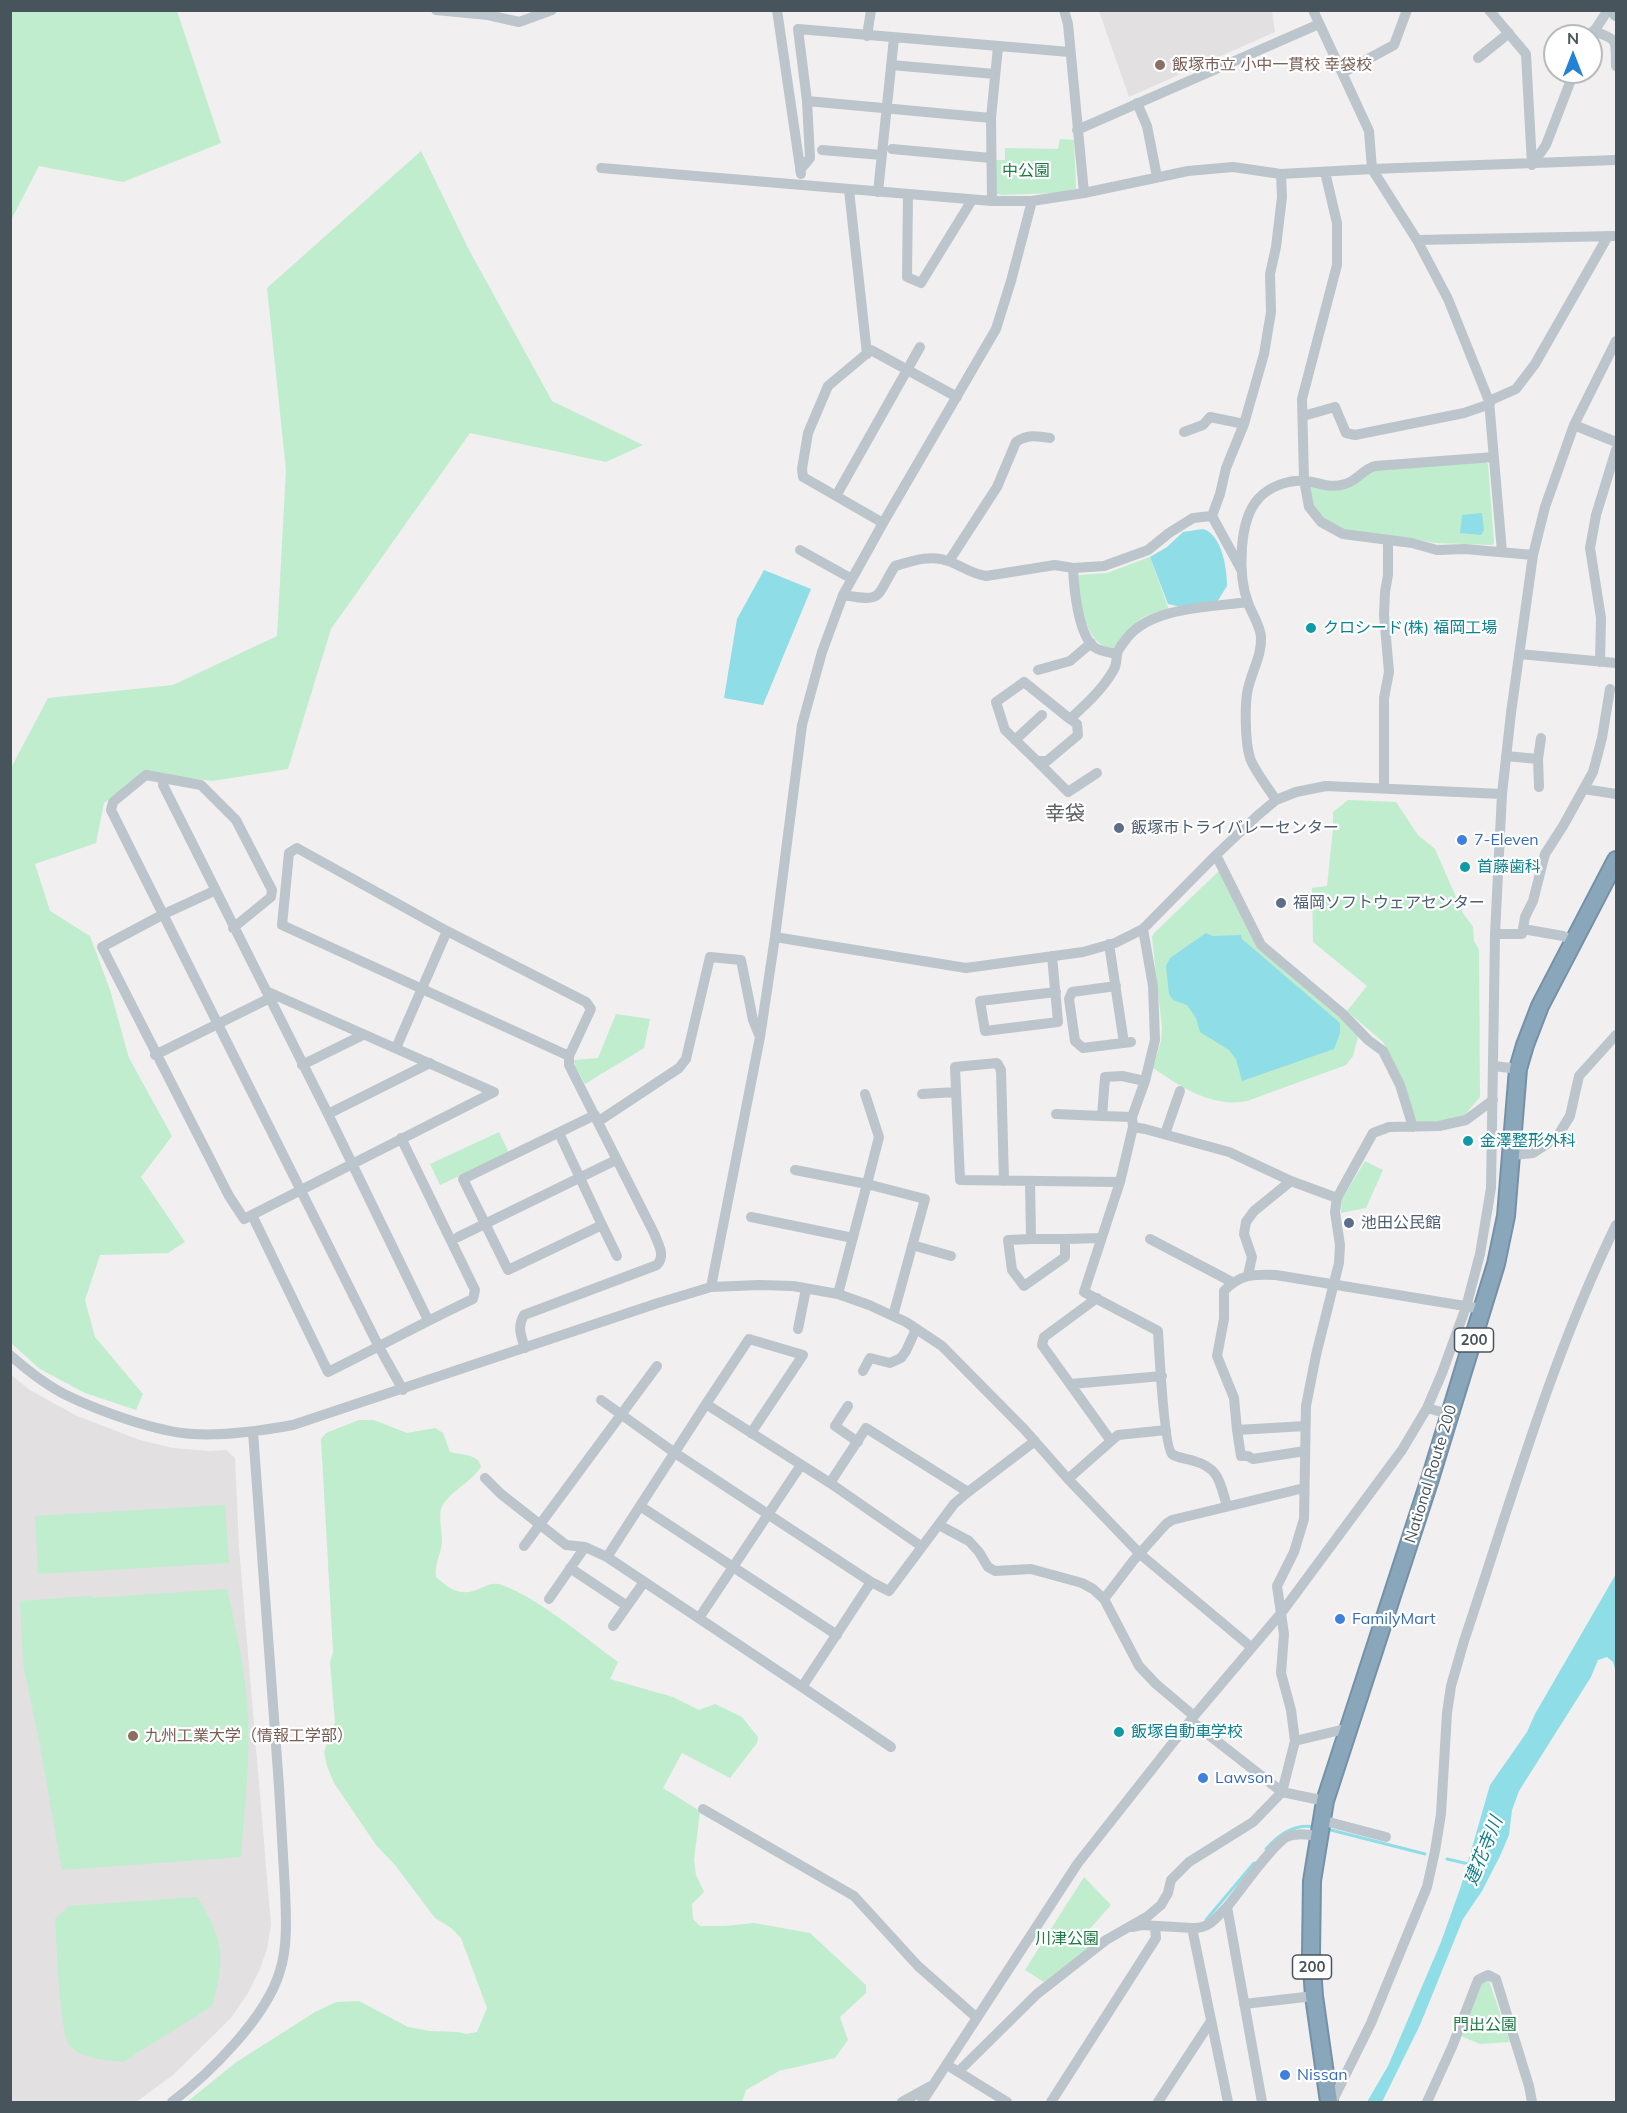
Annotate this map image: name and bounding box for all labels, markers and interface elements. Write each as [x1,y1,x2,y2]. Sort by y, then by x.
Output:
north arrow [1543,24,1603,84]
text: N [1567,28,1579,48]
place label: 飯塚市立 小中一貫校 幸袋校 [1172,55,1372,75]
marker: 飯塚市立 小中一貫校 幸袋校 [1153,58,1167,72]
park label: 中公園 [1002,161,1050,181]
place label: クロシード(株) 福岡工場 [1323,618,1497,638]
marker: クロシード(株) 福岡工場 [1304,621,1318,635]
district label: 幸袋 [1045,802,1085,826]
place label: 飯塚市トライバレーセンター [1131,818,1339,838]
marker: 飯塚市トライバレーセンター [1112,821,1126,835]
place label: 7-Eleven [1474,830,1539,850]
marker: 7-Eleven [1455,833,1469,847]
place label: 首藤歯科 [1477,857,1541,877]
marker: 首藤歯科 [1458,860,1472,874]
place label: 福岡ソフトウェアセンター [1293,893,1485,913]
marker: 福岡ソフトウェアセンター [1274,896,1288,910]
place label: 金澤整形外科 [1480,1131,1576,1151]
marker: 金澤整形外科 [1461,1134,1475,1148]
place label: 池田公民館 [1361,1213,1441,1233]
marker: 池田公民館 [1342,1216,1356,1230]
road number: 200 [1454,1328,1494,1352]
street label: National Route 200 [1401,1403,1461,1545]
place label: FamilyMart [1352,1609,1436,1629]
marker: FamilyMart [1333,1612,1347,1626]
place label: 飯塚自動車学校 [1131,1722,1243,1742]
marker: 飯塚自動車学校 [1112,1725,1126,1739]
place label: 九州工業大学（情報工学部） [145,1726,353,1746]
marker: 九州工業大学（情報工学部） [126,1729,140,1743]
place label: Lawson [1215,1768,1273,1788]
marker: Lawson [1196,1771,1210,1785]
water label: 建花寺川 [1461,1814,1507,1888]
park label: 川津公園 [1035,1929,1099,1949]
road number: 200 [1292,1955,1332,1979]
park label: 門出公園 [1453,2015,1517,2035]
place label: Nissan [1297,2065,1348,2085]
marker: Nissan [1278,2068,1292,2082]

